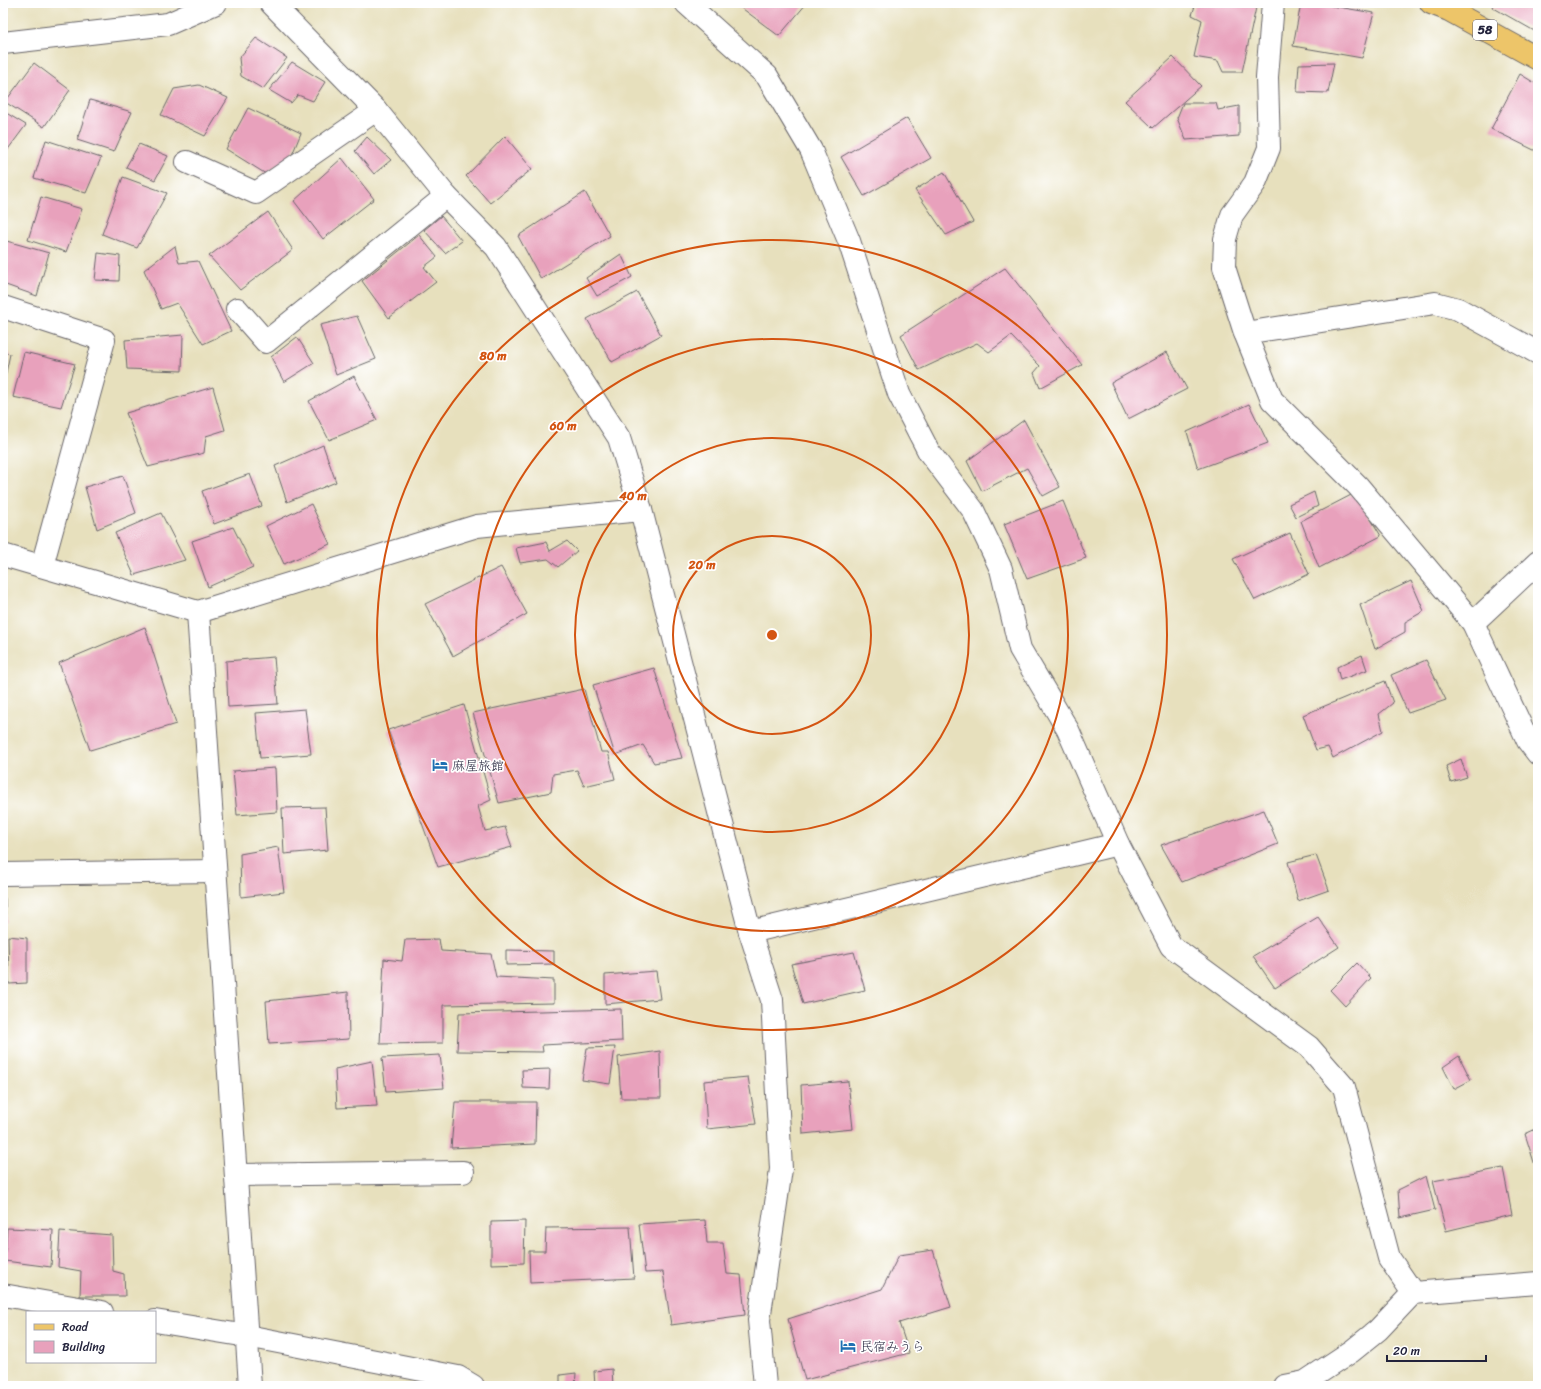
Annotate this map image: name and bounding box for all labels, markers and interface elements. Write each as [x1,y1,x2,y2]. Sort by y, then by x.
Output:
road number: 58 [1473,20,1497,40]
text: 80 m [478,345,507,367]
text: 60 m [549,415,577,437]
text: 40 m [618,485,647,507]
text: 20 m [688,554,716,576]
centre of rings [765,628,779,642]
place label: 麻屋旅館 [452,754,504,777]
hotel icon: 麻屋旅館 [431,756,449,774]
legend [26,1311,156,1363]
text: Road [62,1316,89,1338]
place label: 民宿みうら [860,1335,925,1358]
text: Building [62,1336,105,1358]
hotel icon: 民宿みうら [839,1337,857,1355]
scale bar [1387,1337,1486,1363]
text: 20 m [1393,1340,1420,1362]

